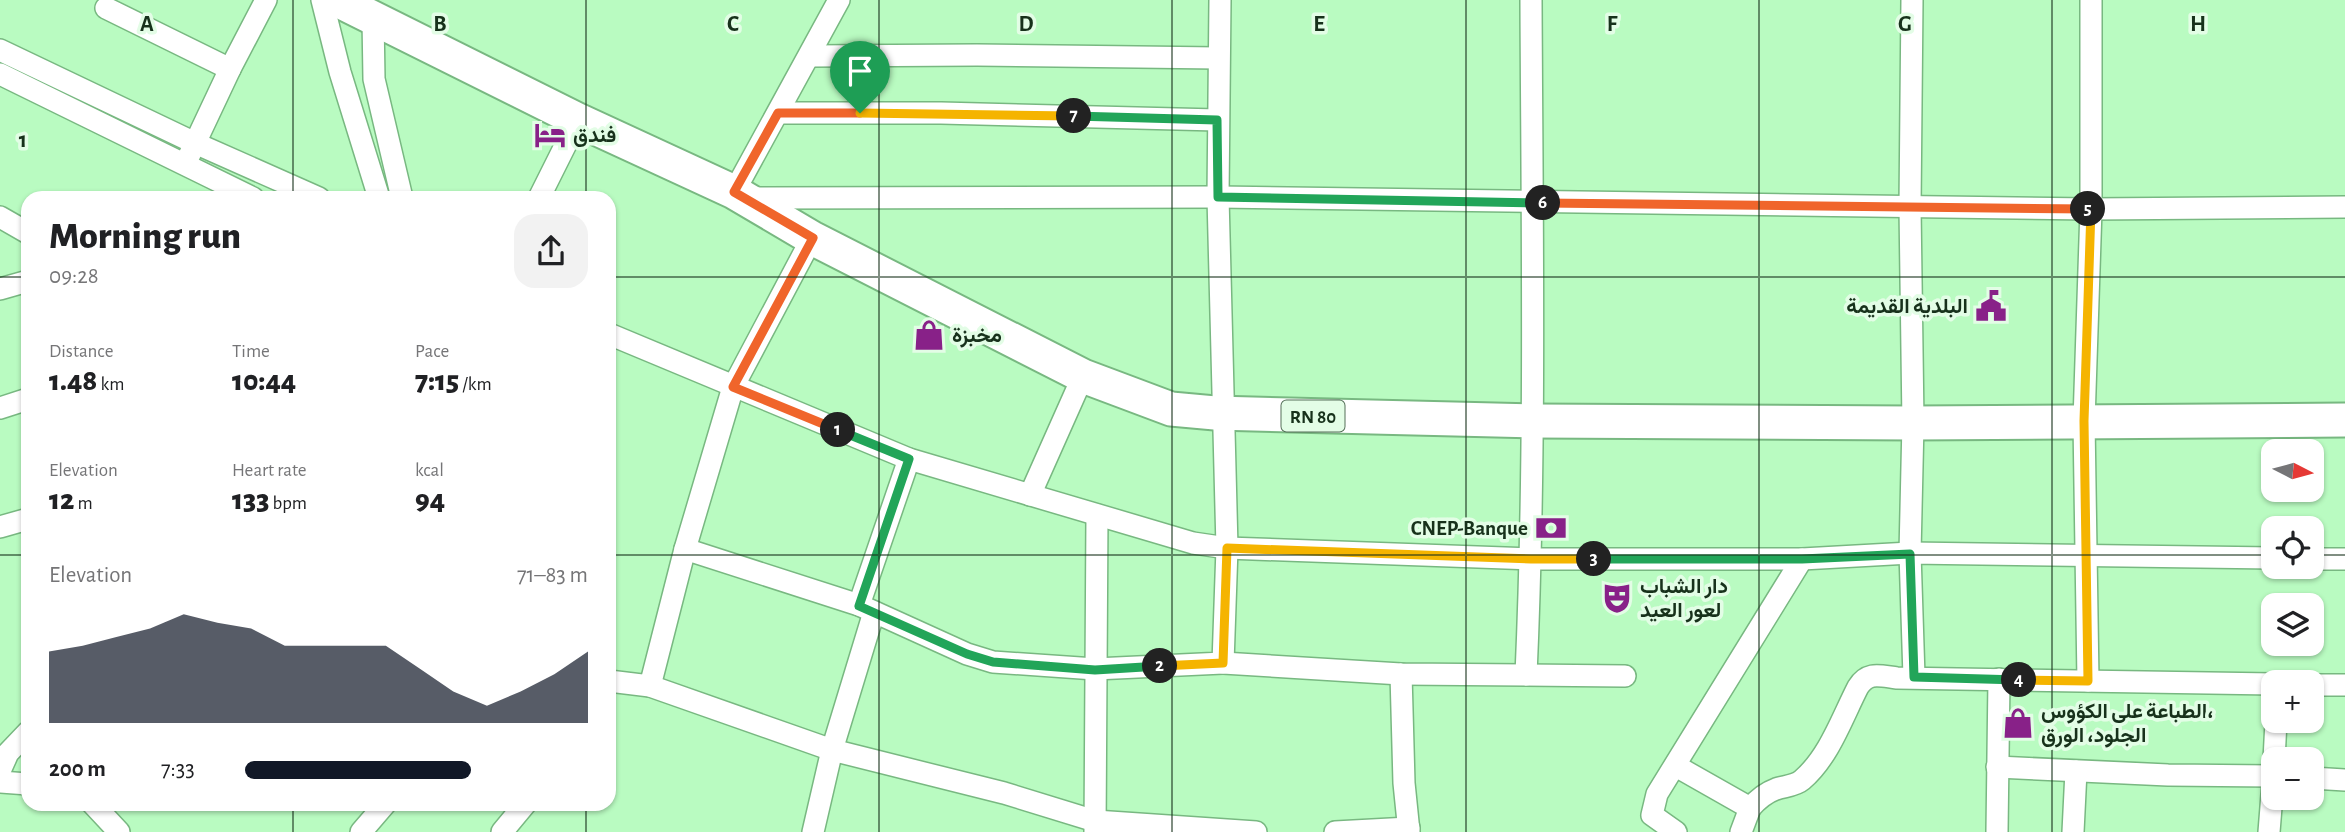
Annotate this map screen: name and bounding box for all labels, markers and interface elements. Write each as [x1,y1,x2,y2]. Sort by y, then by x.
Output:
text: A [140,13,154,36]
text: B [433,13,447,36]
text: C [727,13,739,36]
text: D [1018,13,1034,36]
text: E [1313,13,1325,36]
text: F [1607,13,1618,36]
text: G [1898,13,1912,36]
text: H [2190,13,2206,36]
pin [830,41,890,113]
icon: arrive [841,52,879,90]
pin: 7 [1056,99,1092,134]
text: 7 [1069,106,1078,125]
hotel icon: فندق [533,118,567,152]
place label: فندق [573,125,616,147]
text: 1 [19,129,27,152]
pin: 6 [1526,186,1560,220]
pin: 5 [2070,192,2106,227]
text: 6 [1538,193,1547,212]
text: 5 [2083,199,2092,218]
button: share [514,214,588,288]
text: Morning run [49,218,241,256]
text: 09:28 [49,265,99,288]
public building icon: البلدية القديمة [1974,289,2008,323]
place label: البلدية القديمة [1846,296,1968,318]
shop icon: مخبزة [912,318,946,352]
place label: مخبزة [952,325,1002,348]
text: Distance [49,342,113,361]
text: Time [232,342,270,361]
text: Pace [415,342,449,361]
text: 1.48 [49,366,97,396]
text: 10:44 [232,366,296,396]
text: 7:15 [415,366,459,396]
text: km [97,375,124,394]
text: /km [459,375,492,394]
road number: RN 80 [1282,400,1344,432]
pin: 1 [820,412,856,448]
text: 1 [834,420,841,439]
north arrow [2261,439,2324,502]
map controls [2261,439,2324,810]
text: Elevation [49,461,118,480]
text: Heart rate [232,461,307,480]
text: kcal [415,461,444,480]
text: 12 [49,485,74,515]
text: 133 [232,485,269,515]
text: 94 [415,485,445,515]
text: m [74,494,93,513]
text: bpm [269,494,307,513]
bank icon: CNEP-Banque [1534,511,1568,545]
button: locate [2261,516,2324,579]
place label: CNEP-Banque [1411,518,1528,539]
pin: 3 [1576,542,1612,576]
text: 3 [1589,549,1598,568]
text: Elevation [49,564,132,587]
text: 71–83 m [517,564,588,587]
place label: دار الشباب لعور العيد [1640,576,1728,623]
theatre icon: دار الشباب لعور العيد [1600,581,1634,615]
button: layers [2261,593,2324,656]
pin: 2 [1142,648,1178,684]
text: 2 [1155,656,1164,675]
pin: 4 [2002,662,2036,698]
text: 4 [2014,670,2023,689]
button: + [2261,670,2324,733]
place label: الطباعة على الكؤوس، الجلود، الورق [2041,701,2214,748]
shop icon: الطباعة على الكؤوس، الجلود، الورق [2001,706,2035,740]
button: − [2261,747,2324,810]
text: 200 m [49,758,106,781]
text: 7:33 [161,758,195,781]

